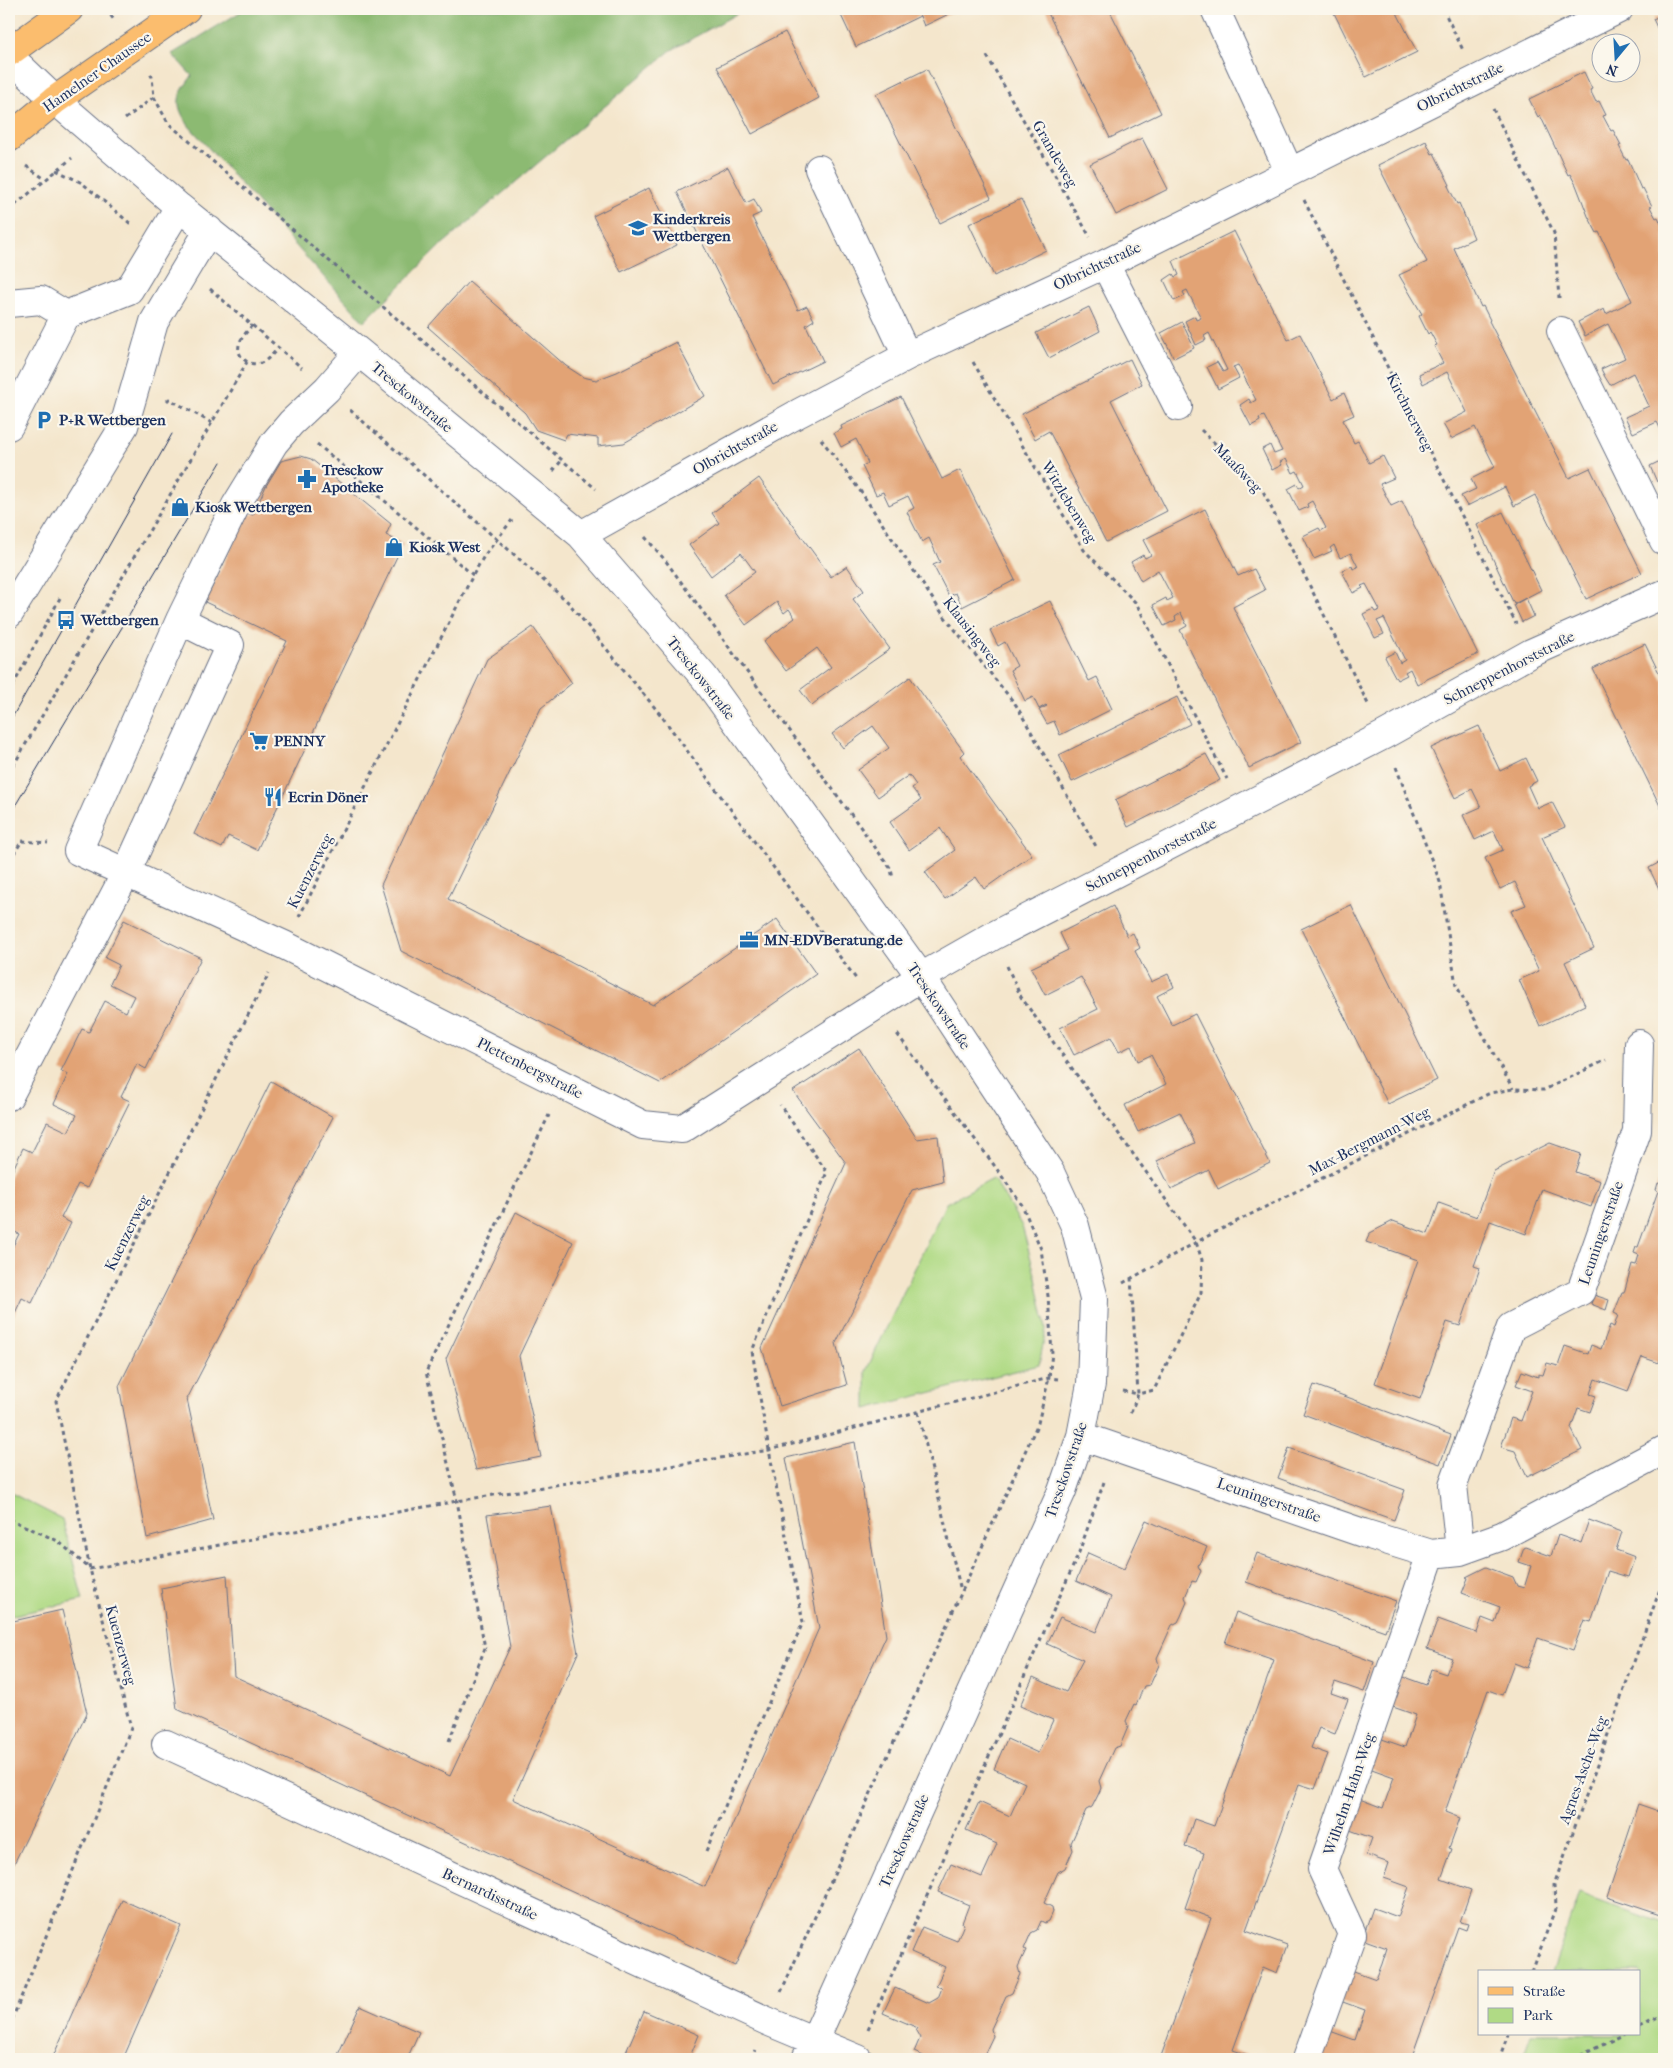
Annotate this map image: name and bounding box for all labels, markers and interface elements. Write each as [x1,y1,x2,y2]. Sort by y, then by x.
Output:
street label: Hamelner Chaussee [39,28,155,116]
north arrow [1590,32,1640,82]
street label: Olbrichtstraße [1414,58,1507,116]
text: N [1604,60,1620,80]
street label: Grandeweg [1029,117,1082,192]
place label: Kinderkreis Wettbergen [652,210,731,245]
school or university icon: Kinderkreis Wettbergen [627,217,649,239]
street label: Olbrichtstraße [1050,238,1144,294]
street label: Tresckowstraße [368,358,457,437]
street label: Kirchnerweg [1383,370,1438,455]
parking icon: P+R Wettbergen [33,409,55,431]
place label: P+R Wettbergen [59,411,166,429]
street label: Olbrichtstraße [689,417,781,479]
street label: Maaßweg [1210,439,1267,497]
street label: Witzlebenweg [1037,457,1101,547]
place label: Tresckow Apotheke [321,461,384,496]
pharmacy icon: Tresckow Apotheke [296,468,318,490]
shop icon: Kiosk Wettbergen [169,496,191,518]
place label: Kiosk Wettbergen [195,498,312,516]
shop icon: Kiosk West [383,536,405,558]
place label: Kiosk West [409,538,481,556]
street label: Klausingweg [939,593,1005,671]
bus stop icon: Wettbergen [55,609,77,631]
place label: Wettbergen [80,611,159,629]
street label: Schneppenhorststraße [1441,627,1578,709]
street label: Tresckowstraße [663,633,739,724]
supermarket icon: PENNY [248,730,270,752]
place label: PENNY [274,732,326,750]
restaurant icon: Ecrin Döner [262,786,284,808]
place label: Ecrin Döner [288,788,369,806]
street label: Schneppenhorststraße [1083,814,1220,896]
street label: Kuenzerweg [283,830,337,912]
office icon: MN-EDVBeratung.de [738,929,760,951]
place label: MN-EDVBeratung.de [763,931,903,949]
street label: Tresckowstraße [903,959,975,1053]
street label: Plettenbergstraße [474,1033,587,1103]
street label: Max-Bergmann-Weg [1305,1102,1434,1179]
street label: Leuningerstraße [1575,1178,1627,1287]
street label: Kuenzerweg [101,1191,153,1274]
street label: Tresckowstraße [1041,1419,1091,1521]
street label: Leuningerstraße [1215,1474,1324,1526]
street label: Kuenzerweg [102,1603,141,1688]
street label: Agnes-Asche-Weg [1555,1712,1611,1828]
street label: Wilhelm-Hahn-Weg [1319,1729,1379,1859]
street label: Tresckowstraße [875,1791,933,1891]
street label: Bernardisstraße [439,1864,541,1924]
legend [1478,1970,1640,2036]
text: Straße [1523,1982,1566,2000]
text: Park [1523,2006,1553,2024]

